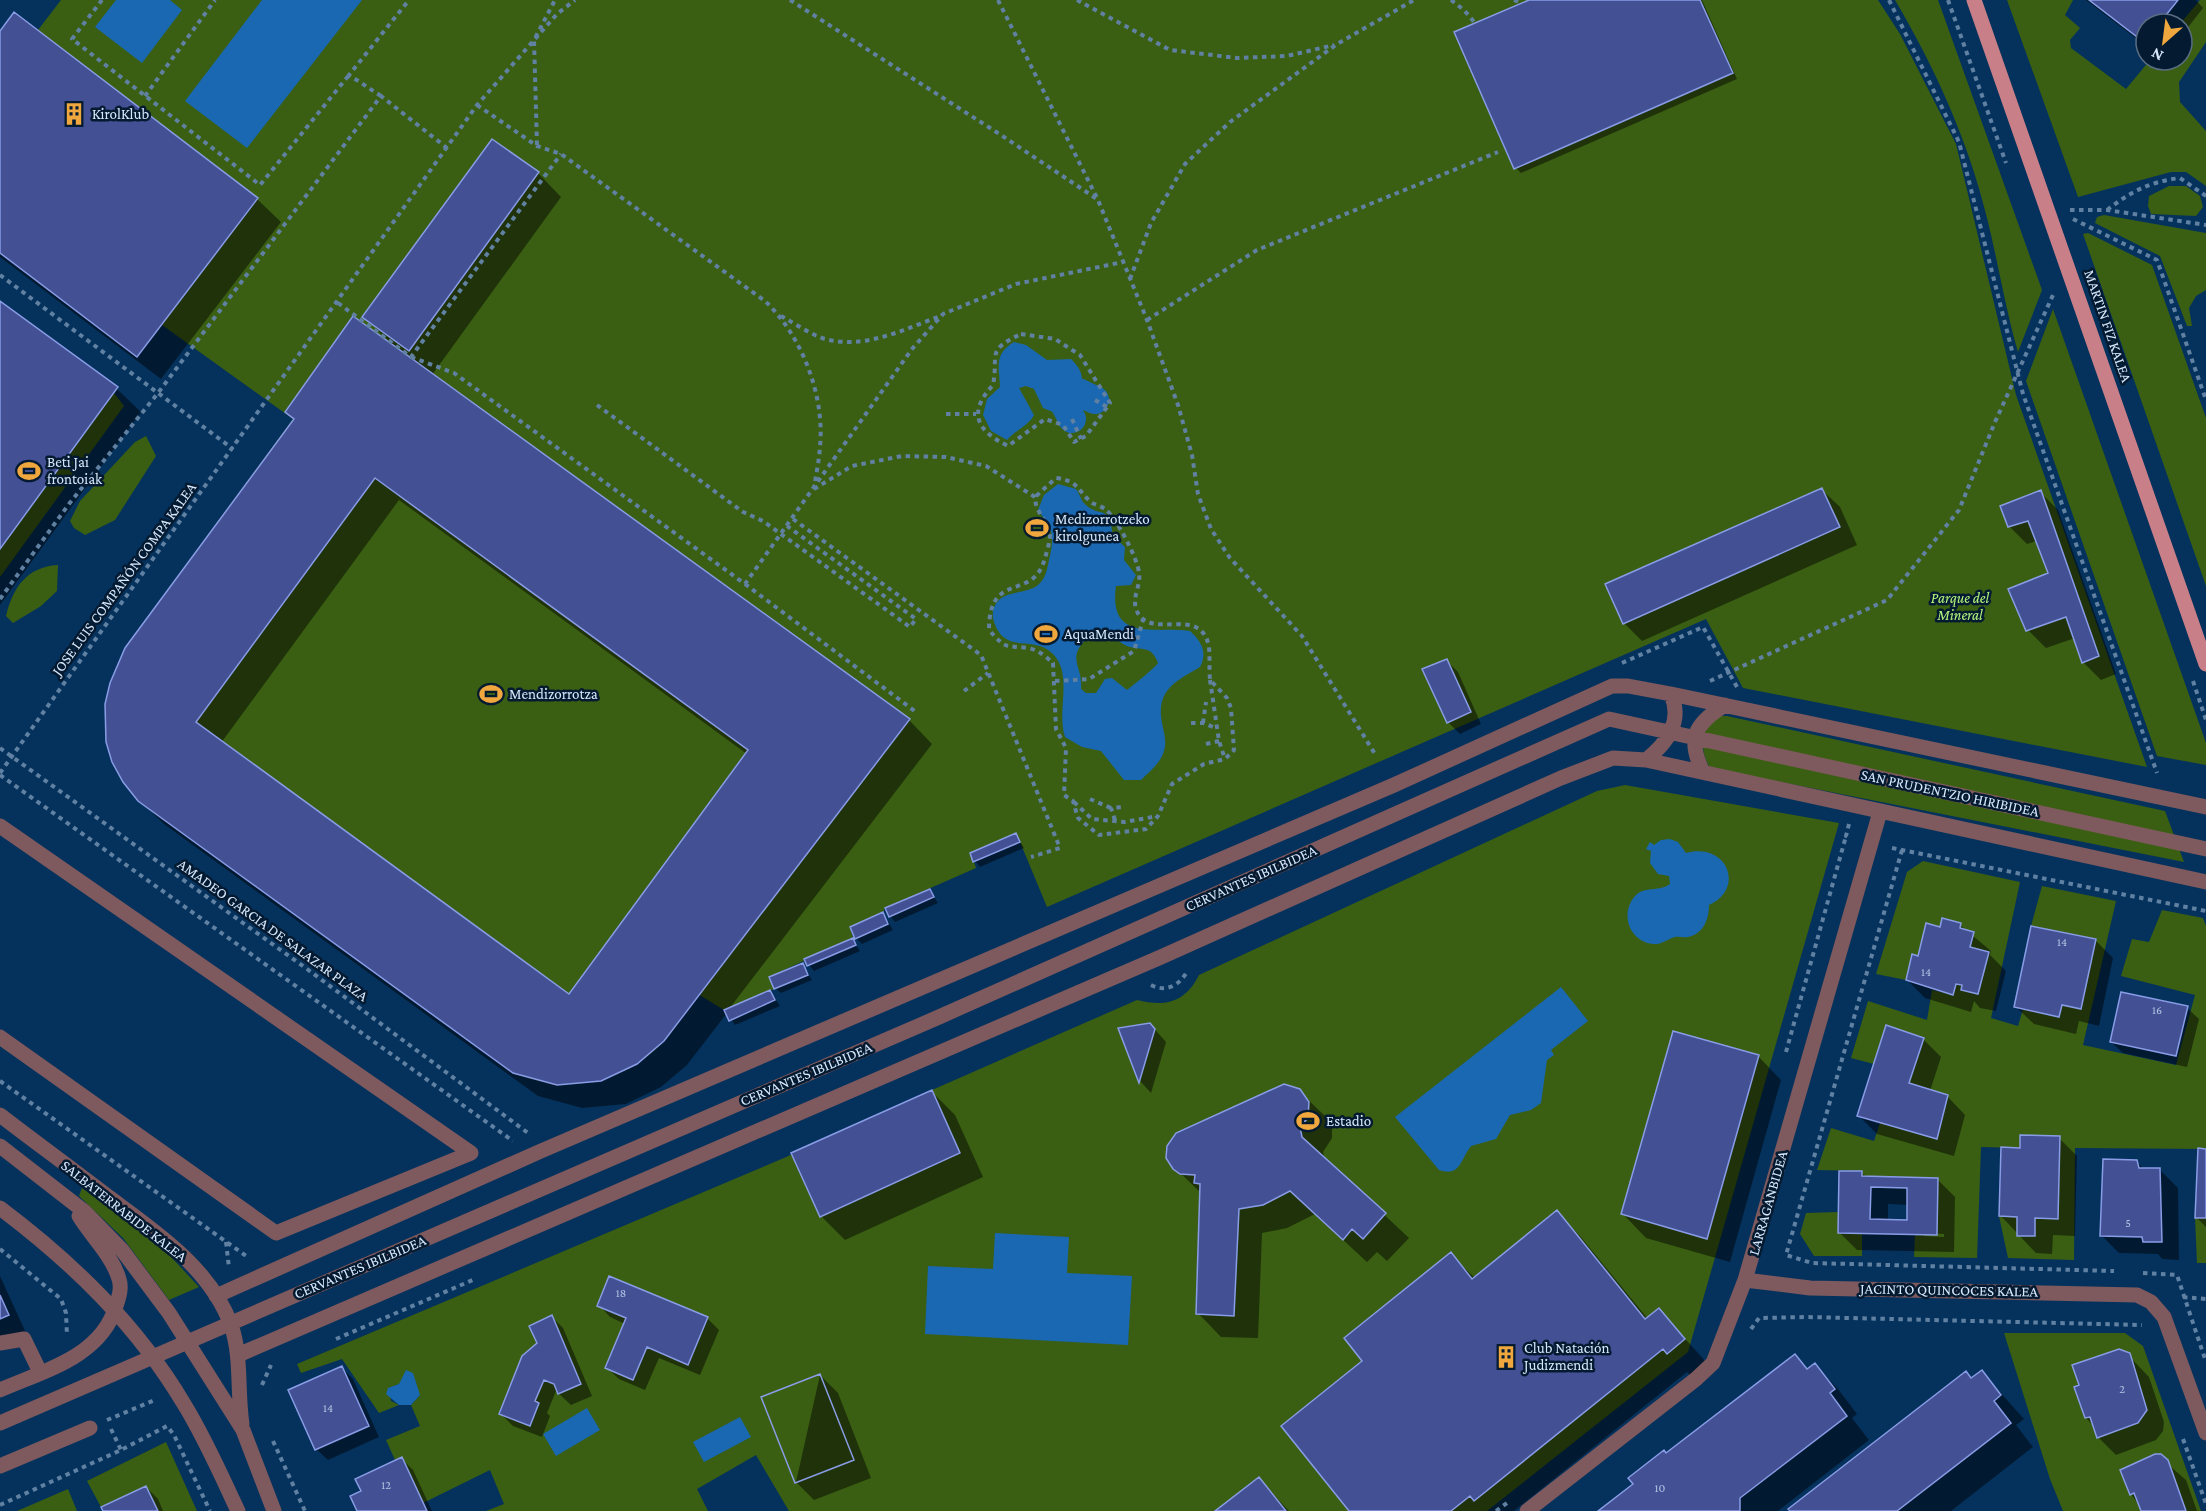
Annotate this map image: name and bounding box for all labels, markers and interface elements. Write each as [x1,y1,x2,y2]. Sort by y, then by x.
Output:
north arrow [2134,12,2194,72]
text: N [2148,45,2166,65]
building icon: KirolKlub [61,101,87,127]
place label: KirolKlub [92,106,149,122]
street label: MARTIN FIZ KALEA [2081,268,2135,385]
place label: Beti Jai frontoiak [47,454,103,487]
sports icon: Beti Jai frontoiak [16,458,42,484]
street label: JOSE LUIS COMPAÑÓN COMPA KALEA [48,479,200,681]
place label: Medizorrotzeko kirolgunea [1055,511,1150,545]
sports icon: Medizorrotzeko kirolgunea [1024,515,1050,541]
park label: Parque del Mineral [1931,590,1990,623]
sports icon: AquaMendi [1033,621,1059,647]
place label: AquaMendi [1064,626,1134,643]
sports icon: Mendizorrotza [478,681,504,707]
place label: Mendizorrotza [509,686,598,702]
street label: SAN PRUDENTZIO HIRIBIDEA [1860,766,2041,820]
street label: CERVANTES IBILBIDEA [1183,842,1319,914]
street label: AMADEO GARCIA DE SALAZAR PLAZA [175,856,372,1005]
house number: 14 [2057,935,2067,949]
house number: 14 [1921,965,1931,979]
house number: 16 [2152,1003,2162,1017]
street label: CERVANTES IBILBIDEA [738,1039,875,1109]
sports icon: Estadio [1295,1108,1321,1134]
place label: Estadio [1326,1113,1371,1129]
street label: LARRAGANBIDEA [1745,1148,1791,1257]
street label: SALBATERRABIDE KALEA [58,1157,190,1265]
house number: 5 [2125,1216,2131,1230]
street label: CERVANTES IBILBIDEA [292,1232,429,1302]
street label: JACINTO QUINCOCES KALEA [1858,1280,2039,1301]
house number: 18 [616,1286,626,1300]
place label: Club Natación Judizmendi [1522,1340,1609,1374]
building icon: Club Natación Judizmendi [1493,1344,1519,1370]
house number: 2 [2119,1382,2125,1396]
house number: 14 [323,1401,333,1415]
house number: 12 [381,1478,391,1492]
house number: 10 [1655,1481,1666,1495]

